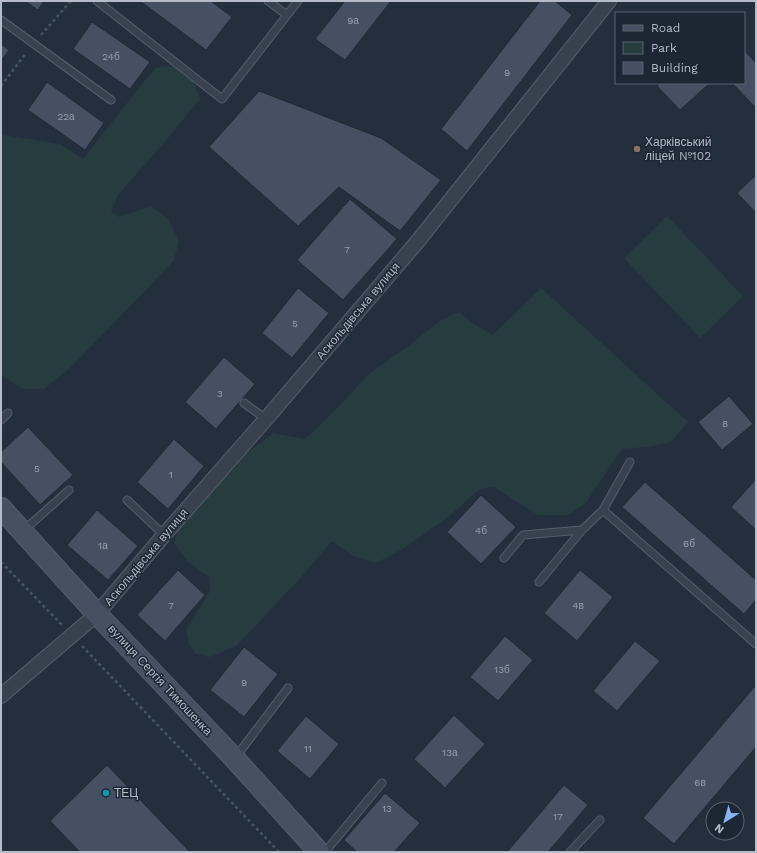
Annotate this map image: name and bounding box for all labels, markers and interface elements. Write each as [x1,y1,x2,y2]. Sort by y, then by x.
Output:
legend [615,12,745,84]
house number: 9а [347,15,359,26]
text: Road [651,21,680,35]
text: Park [651,41,677,55]
house number: 24б [102,51,120,62]
text: Building [651,61,698,75]
house number: 9 [504,67,510,78]
house number: 22а [57,111,75,122]
place label: Харківський ліцей №102 [645,135,711,163]
marker: Харківський ліцей №102 [632,144,642,154]
house number: 7 [344,244,350,255]
street label: Аскольдівська вулиця [313,260,403,362]
house number: 5 [292,318,298,329]
house number: 3 [217,388,223,399]
house number: 8 [722,418,728,429]
house number: 5 [34,463,40,474]
house number: 1 [169,469,173,480]
street label: Аскольдівська вулиця [101,506,191,608]
house number: 4б [475,525,487,536]
house number: 6б [683,538,695,549]
house number: 1а [98,540,108,551]
house number: 7 [168,600,174,611]
house number: 4в [572,600,584,611]
street label: вулиця Сергія Тимошенка [105,622,215,738]
house number: 13б [494,664,510,675]
house number: 9 [241,677,247,688]
house number: 11 [304,743,312,754]
house number: 13а [442,747,458,758]
house number: 6в [694,777,706,788]
place label: ТЕЦ [114,786,138,800]
marker: ТЕЦ [101,788,111,798]
north arrow [705,801,745,841]
house number: 13 [382,803,392,814]
house number: 17 [553,811,563,822]
text: N [712,821,726,836]

